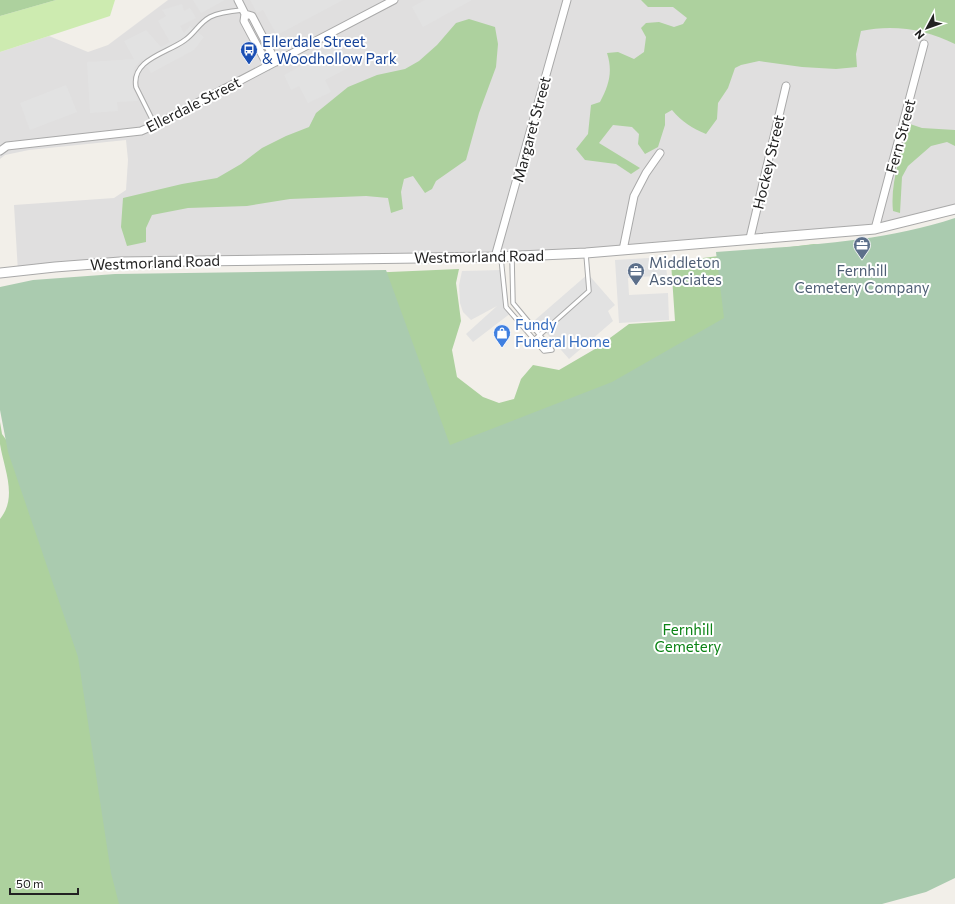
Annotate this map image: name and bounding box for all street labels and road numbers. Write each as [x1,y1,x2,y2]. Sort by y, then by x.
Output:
street label: Ellerdale Street [143,72,243,136]
street label: Margaret Street [508,74,554,184]
street label: Fern Street [881,97,919,175]
street label: Hockey Street [748,113,788,211]
street label: Westmorland Road [414,246,544,266]
street label: Westmorland Road [90,251,220,273]

